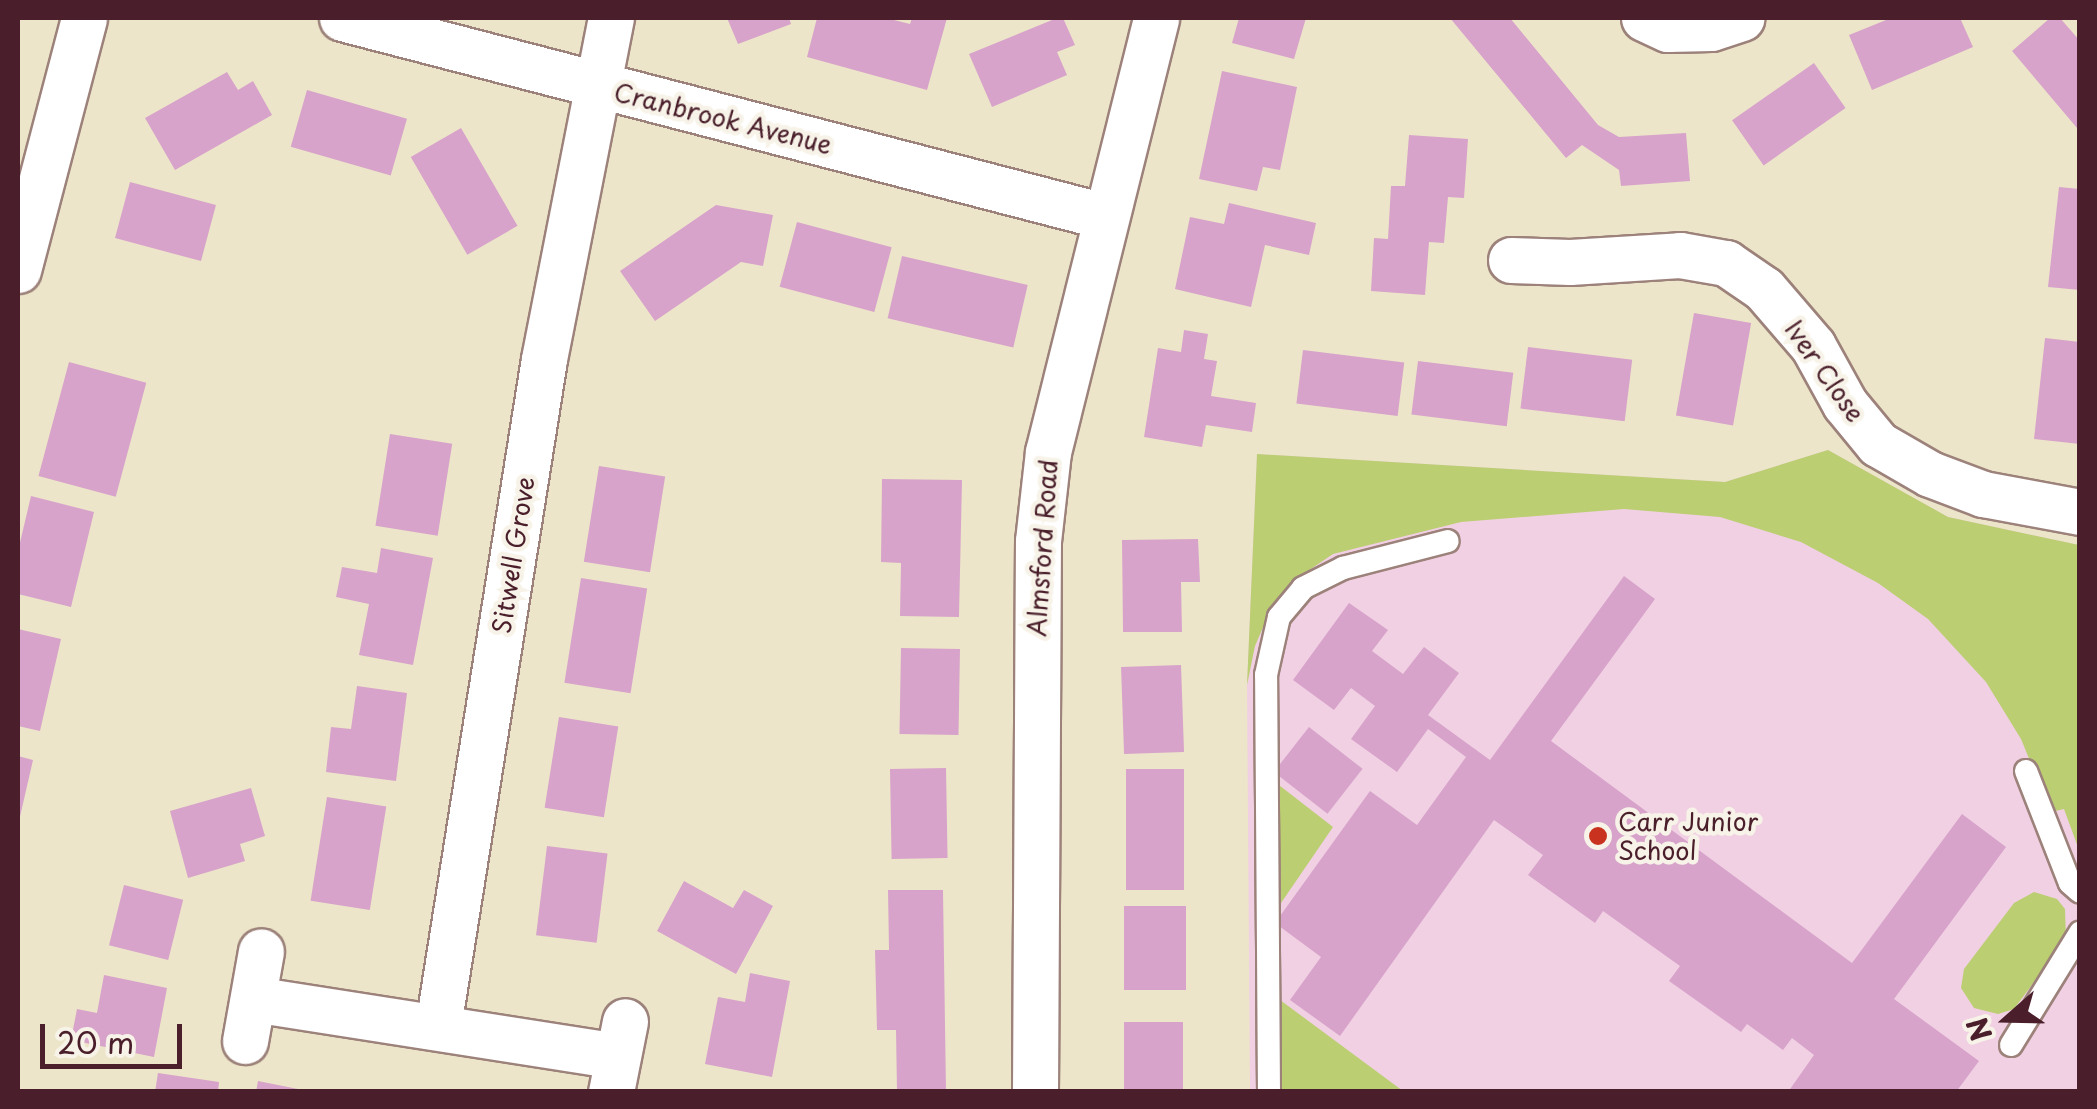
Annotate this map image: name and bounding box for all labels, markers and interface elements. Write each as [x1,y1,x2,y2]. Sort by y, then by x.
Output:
street label: Cranbrook Avenue [611,76,835,160]
street label: Iver Close [1779,315,1871,427]
street label: Almsford Road [1021,459,1063,637]
street label: Sitwell Grove [486,474,540,636]
place label: Carr Junior School [1618,807,1760,866]
marker: Carr Junior School [1587,825,1609,847]
north arrow [1957,969,2057,1069]
scale bar [45,1004,188,1066]
text: N [1954,1012,2002,1047]
text: 20 m [57,1019,134,1064]

